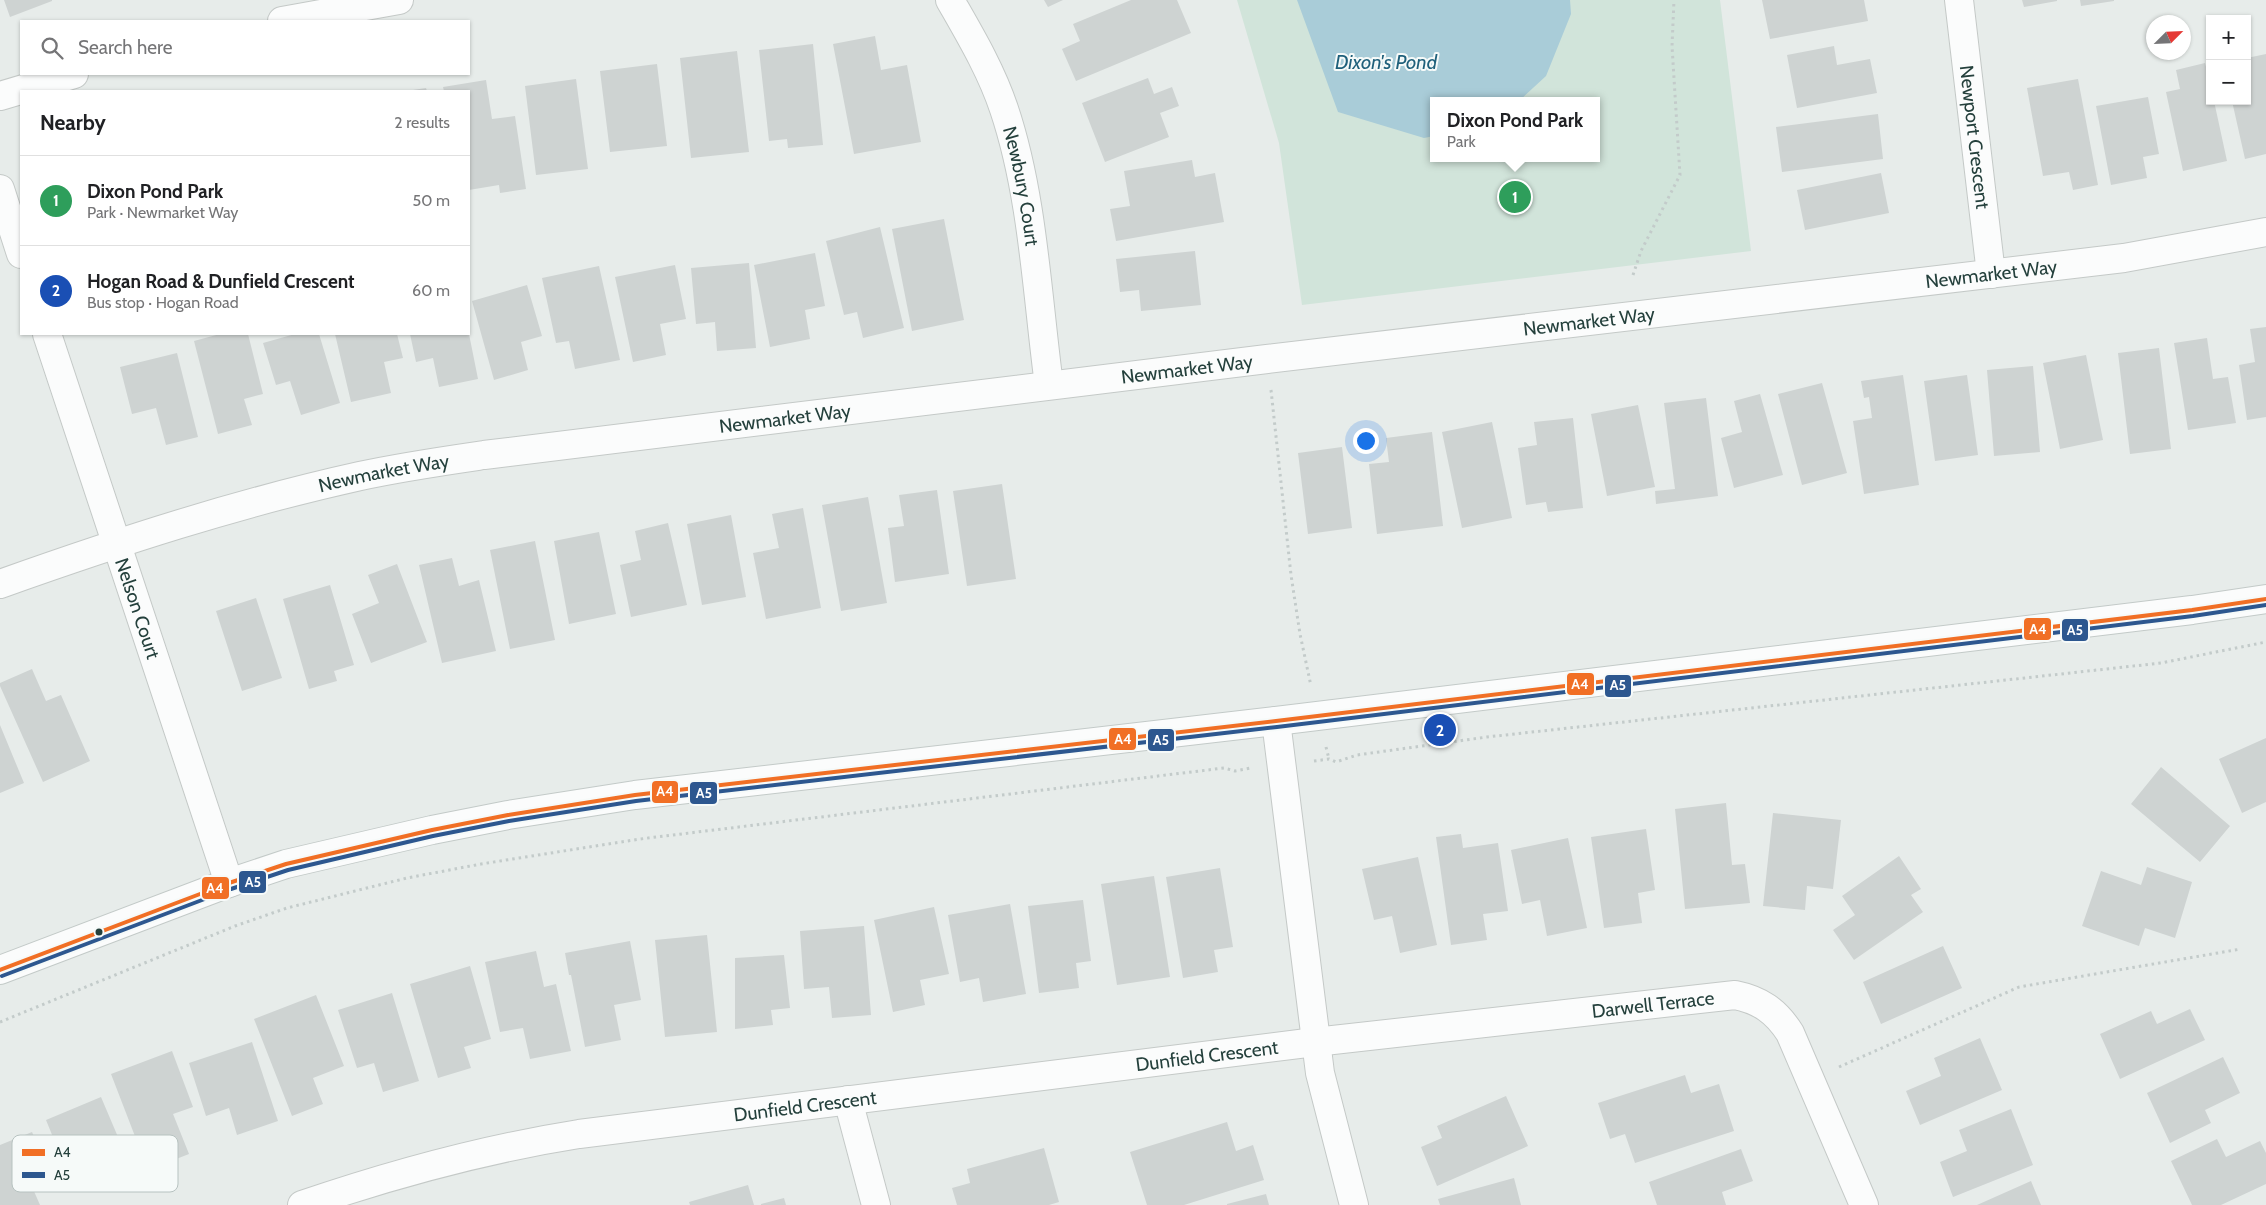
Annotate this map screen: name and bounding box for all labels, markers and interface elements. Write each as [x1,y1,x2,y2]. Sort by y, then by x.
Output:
north arrow [2146,15,2191,60]
map controls [2206,15,2251,105]
button: + [2206,15,2251,60]
search box [20,20,470,75]
icon: search [38,34,66,62]
text: Search here [78,36,172,59]
water label: Dixon's Pond [1335,50,1438,74]
button: − [2206,60,2251,105]
street label: Newport Crescent [1955,64,1994,211]
popup [1430,97,1600,162]
text: Dixon Pond Park [1447,109,1583,132]
text: Nearby [40,110,106,135]
text: 2 results [394,113,450,132]
street label: Newbury Court [998,124,1044,248]
text: Park [1447,132,1476,151]
pin: 1 [1499,178,1531,216]
text: Dixon Pond Park [87,180,223,203]
text: 1 [53,191,59,210]
text: 50 m [413,191,450,210]
text: Park · Newmarket Way [87,203,238,222]
street label: Newmarket Way [1924,255,2059,293]
text: Hogan Road & Dunfield Crescent [87,270,355,293]
text: 2 [52,281,60,300]
text: 60 m [412,281,450,300]
text: Bus stop · Hogan Road [87,293,239,312]
street label: Newmarket Way [1522,302,1657,341]
street label: Newmarket Way [1120,350,1254,389]
street label: Newmarket Way [718,399,853,438]
your location [1353,428,1379,454]
street label: Newmarket Way [316,449,451,497]
street label: Nelson Court [110,555,165,662]
line badge: A4 [2023,617,2052,641]
line badge: A5 [2061,618,2089,642]
text: A4 [2029,620,2047,638]
text: A5 [2067,621,2083,639]
line badge: A4 [1566,672,1595,696]
line badge: A5 [1604,674,1632,698]
text: A4 [1571,675,1589,693]
text: A5 [1610,676,1626,694]
pin: 2 [1424,711,1456,749]
line badge: A4 [1108,727,1137,751]
line badge: A5 [1147,728,1175,752]
text: A4 [1114,730,1132,748]
text: A5 [1153,731,1169,749]
line badge: A4 [651,780,679,804]
line badge: A5 [689,781,718,805]
text: A4 [656,782,674,800]
text: A5 [696,784,712,802]
line badge: A5 [238,870,267,894]
text: A5 [245,873,261,891]
line badge: A4 [201,876,230,900]
text: A4 [206,879,224,897]
unlabelled marker [94,927,104,937]
street label: Darwell Terrace [1590,986,1716,1023]
street label: Dunfield Crescent [1134,1036,1280,1076]
street label: Dunfield Crescent [732,1086,878,1127]
legend [12,1135,178,1192]
text: A4 [54,1143,71,1161]
text: A5 [54,1166,70,1184]

